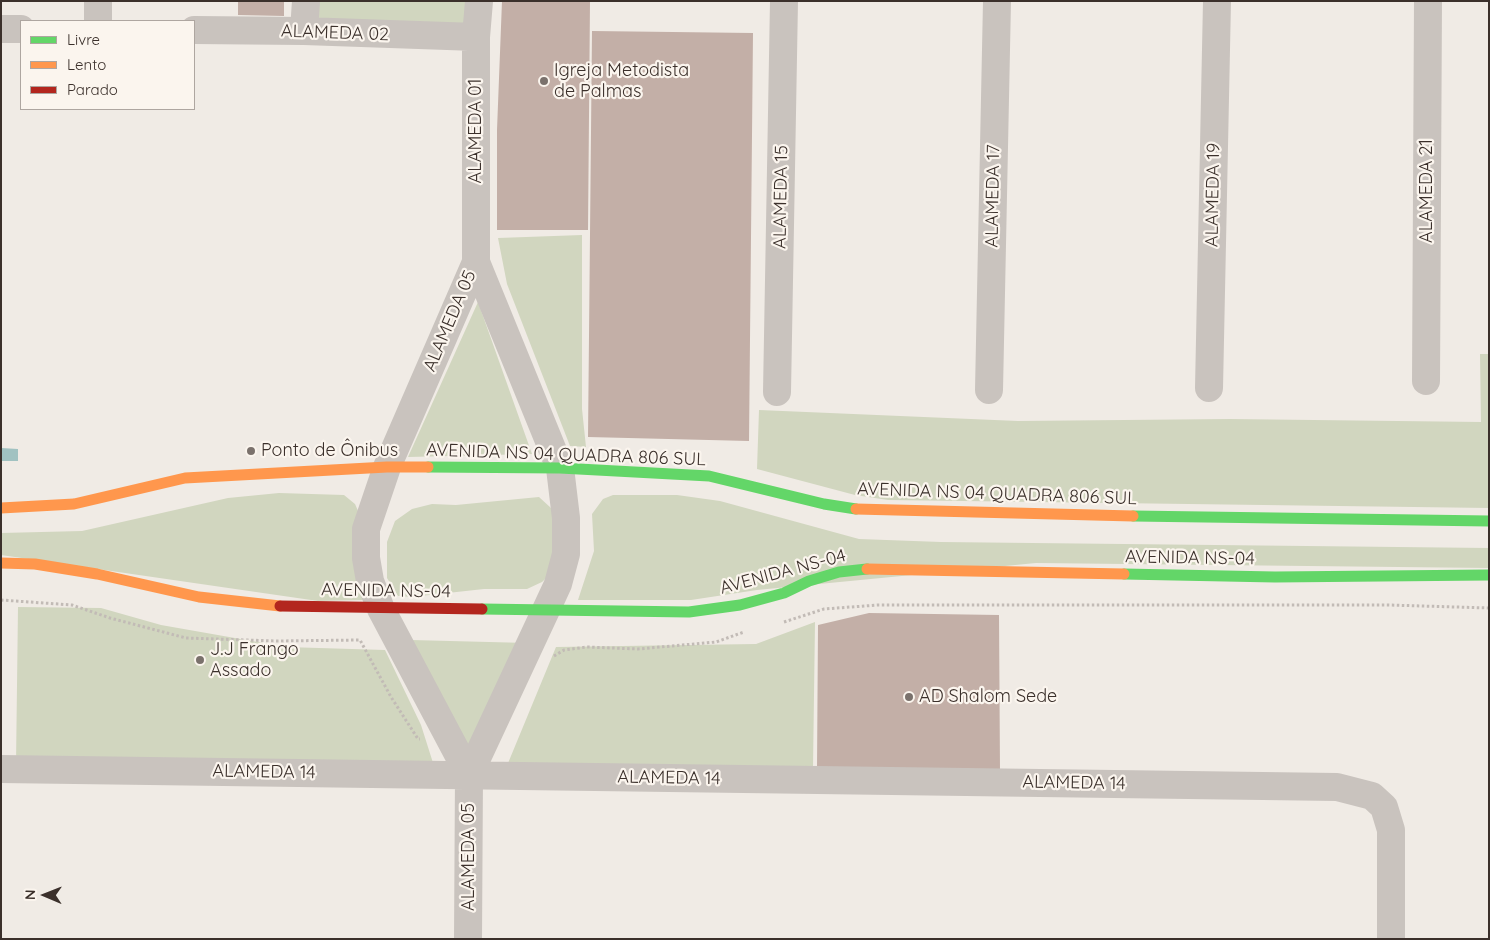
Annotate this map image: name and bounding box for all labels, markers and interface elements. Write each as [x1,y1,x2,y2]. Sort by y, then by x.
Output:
legend [20,20,195,110]
street label: ALAMEDA 02 [281,20,389,46]
text: Livre [67,30,100,49]
text: Lento [67,55,106,74]
place label: Igreja Metodista de Palmas [554,60,689,102]
marker: Igreja Metodista de Palmas [538,75,550,87]
street label: ALAMEDA 01 [465,79,487,183]
text: Parado [67,80,118,99]
street label: ALAMEDA 21 [1416,139,1438,243]
street label: ALAMEDA 19 [1201,143,1225,247]
street label: ALAMEDA 17 [981,144,1005,248]
street label: ALAMEDA 15 [769,145,793,249]
street label: ALAMEDA 05 [419,267,481,375]
street label: AVENIDA NS 04 QUADRA 806 SUL [426,439,706,471]
place label: Ponto de Ônibus [261,440,398,462]
marker: Ponto de Ônibus [245,445,257,457]
street label: AVENIDA NS 04 QUADRA 806 SUL [857,478,1137,510]
street label: AVENIDA NS-04 [718,545,848,599]
street label: AVENIDA NS-04 [1125,546,1255,570]
street label: AVENIDA NS-04 [321,579,451,603]
place label: J.J Frango Assado [210,639,299,682]
marker: J.J Frango Assado [194,654,206,666]
place label: AD Shalom Sede [919,686,1057,708]
marker: AD Shalom Sede [903,691,915,703]
street label: ALAMEDA 14 [212,760,316,784]
street label: ALAMEDA 14 [617,766,721,790]
street label: ALAMEDA 14 [1022,771,1126,795]
street label: ALAMEDA 05 [458,803,480,911]
north arrow [20,870,70,920]
text: N [21,889,39,900]

